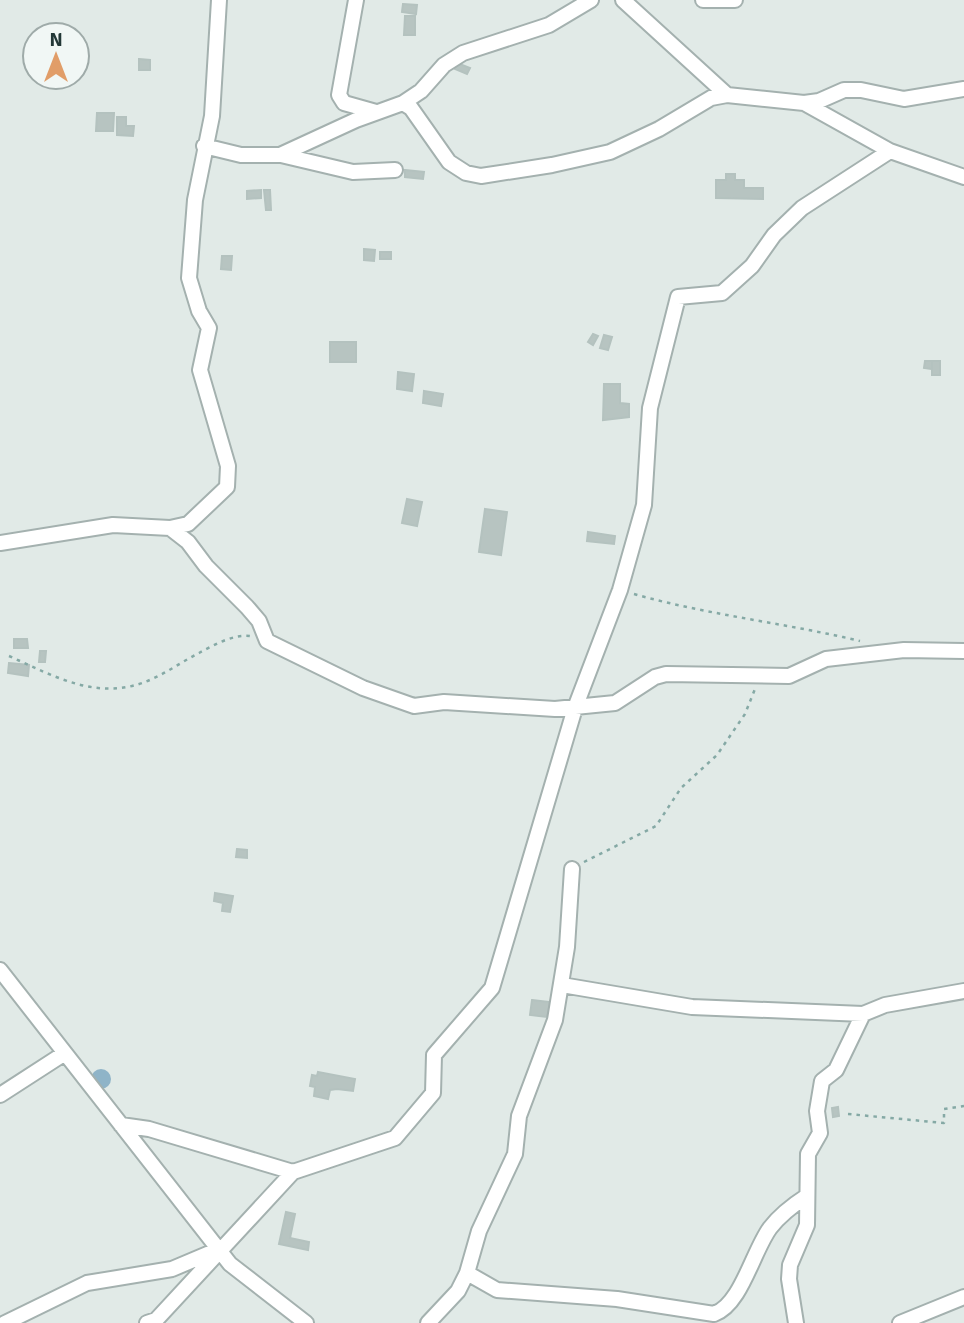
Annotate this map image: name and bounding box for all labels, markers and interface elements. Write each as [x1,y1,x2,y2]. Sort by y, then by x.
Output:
north arrow [21,21,91,91]
text: N [49,28,63,52]

